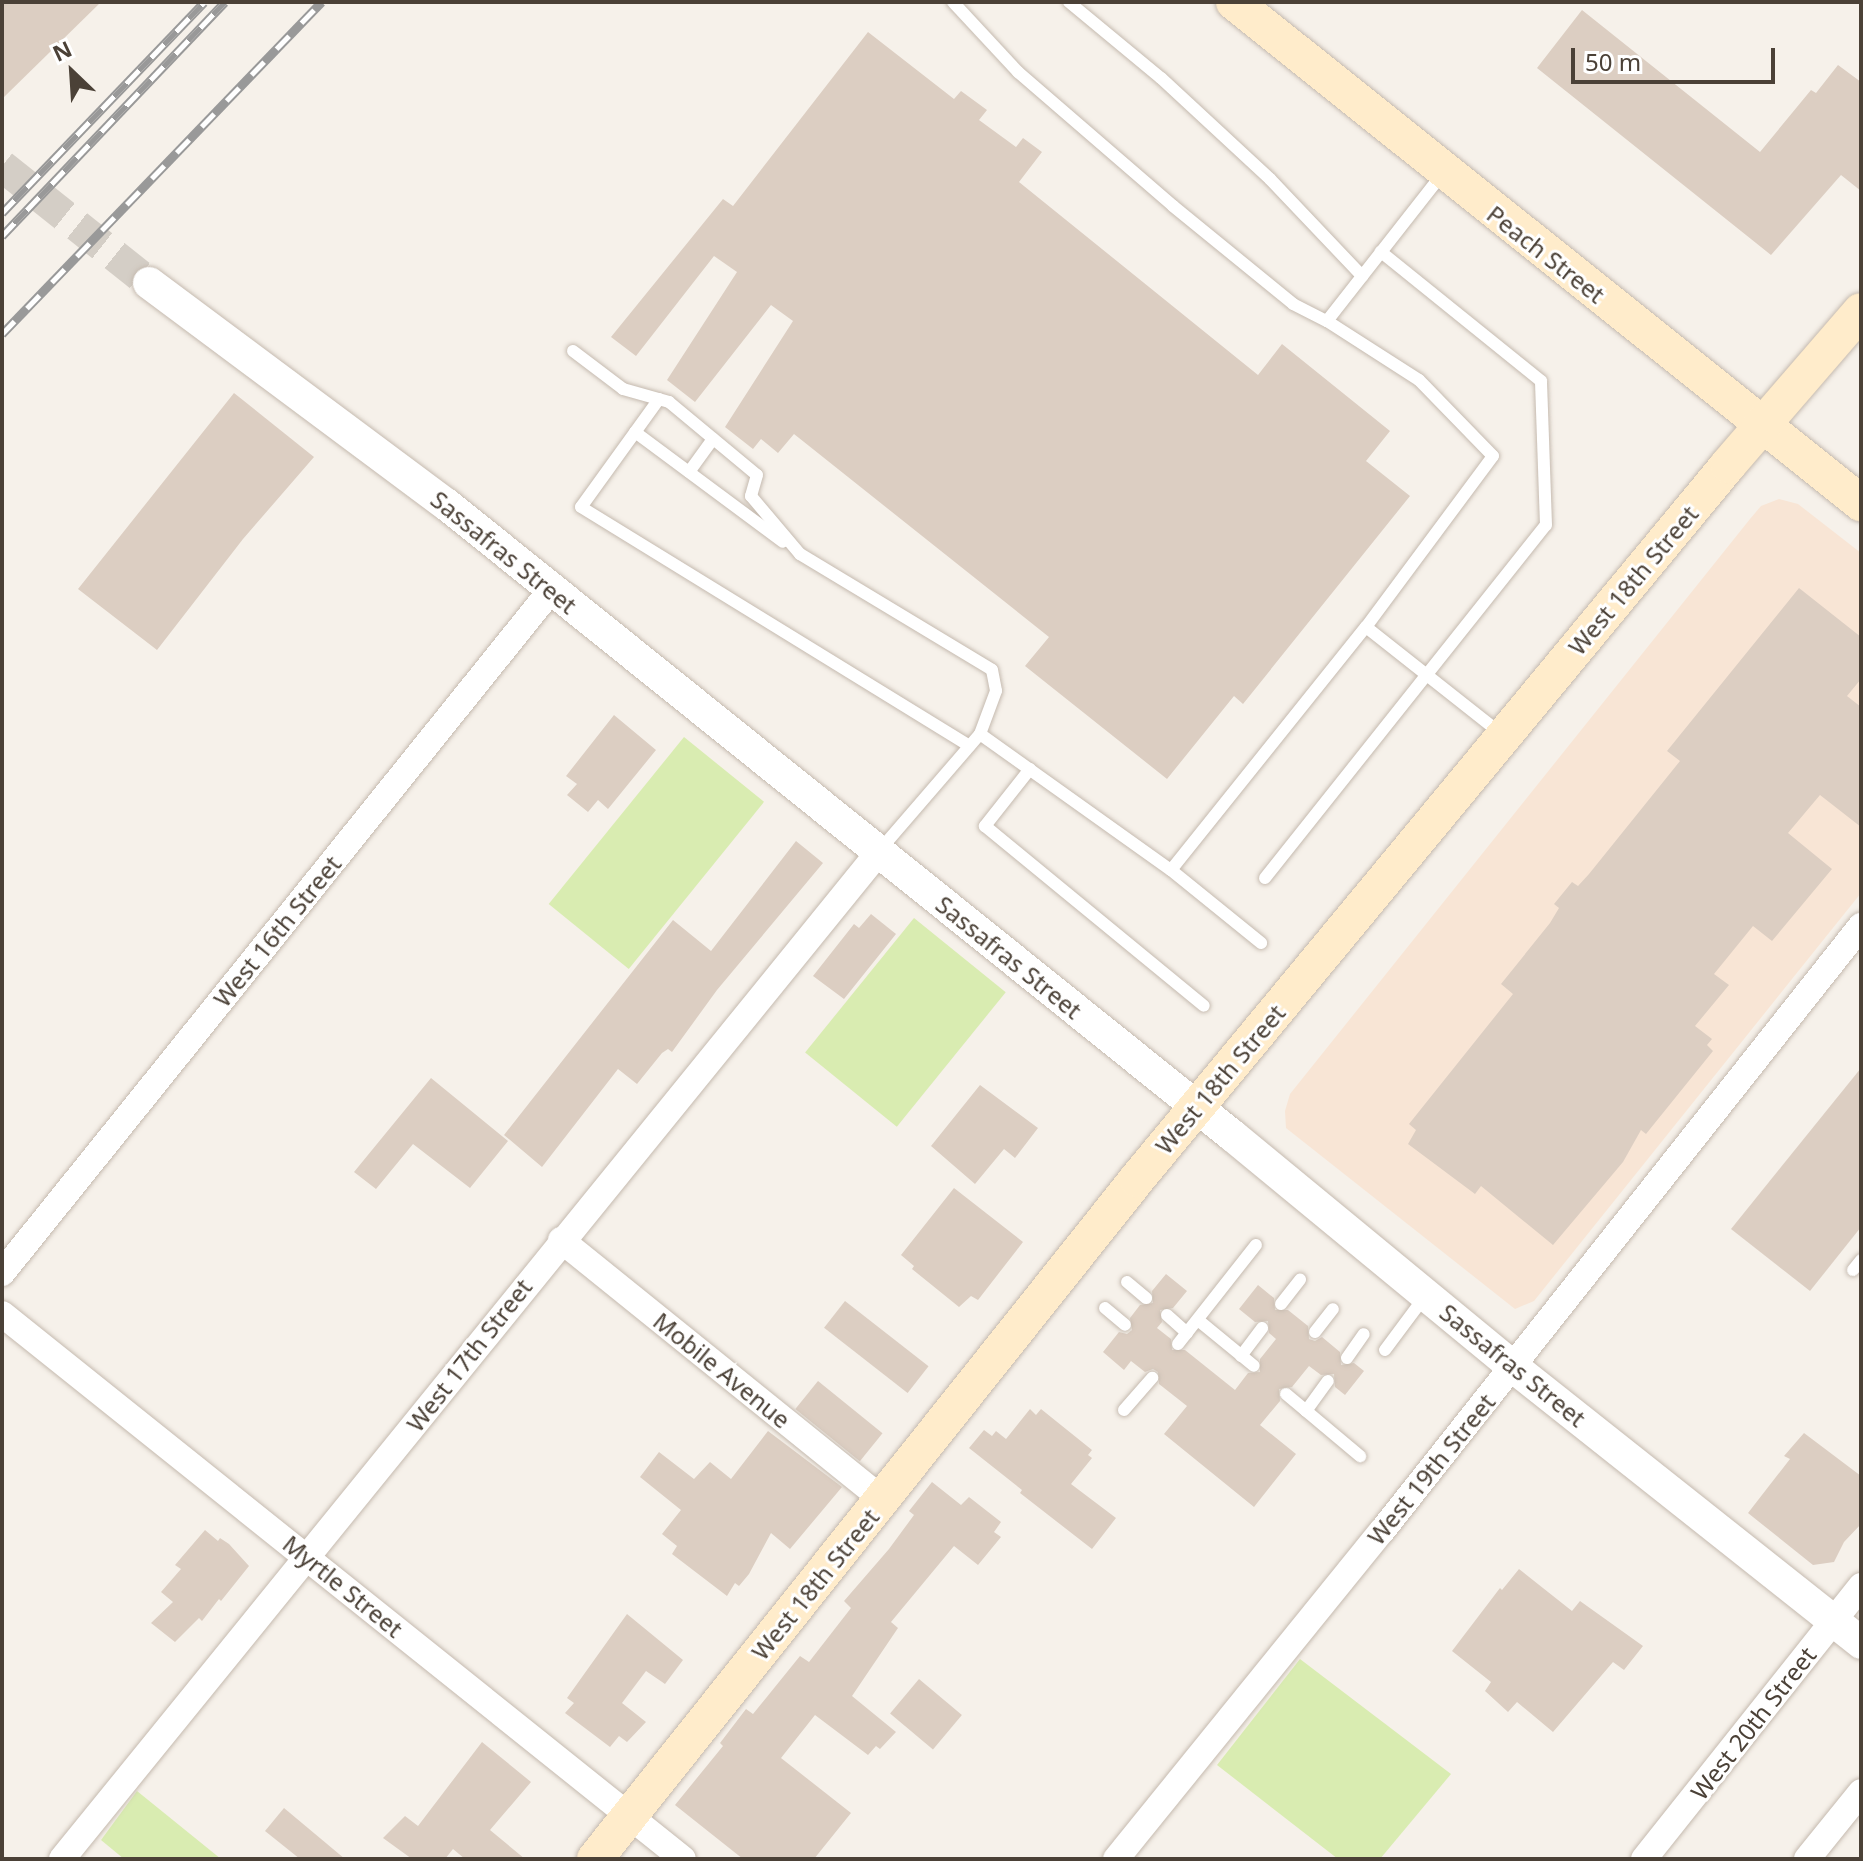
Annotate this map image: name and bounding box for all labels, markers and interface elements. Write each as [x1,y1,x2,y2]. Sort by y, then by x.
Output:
north arrow [32,32,112,112]
scale bar [1575,32,1779,82]
text: N [47,33,76,68]
text: 50 m [1585,45,1641,78]
street label: Peach Street [1482,199,1610,309]
street label: Sassafras Street [425,484,583,620]
street label: West 18th Street [1562,500,1704,660]
street label: West 16th Street [207,850,347,1012]
street label: Sassafras Street [930,889,1088,1025]
street label: West 18th Street [1149,999,1291,1159]
street label: West 17th Street [400,1273,538,1437]
street label: Sassafras Street [1434,1297,1592,1433]
street label: Mobile Avenue [648,1306,796,1434]
street label: West 19th Street [1361,1388,1501,1550]
street label: West 18th Street [745,1503,885,1665]
street label: Myrtle Street [277,1529,409,1643]
street label: West 20th Street [1684,1641,1822,1805]

